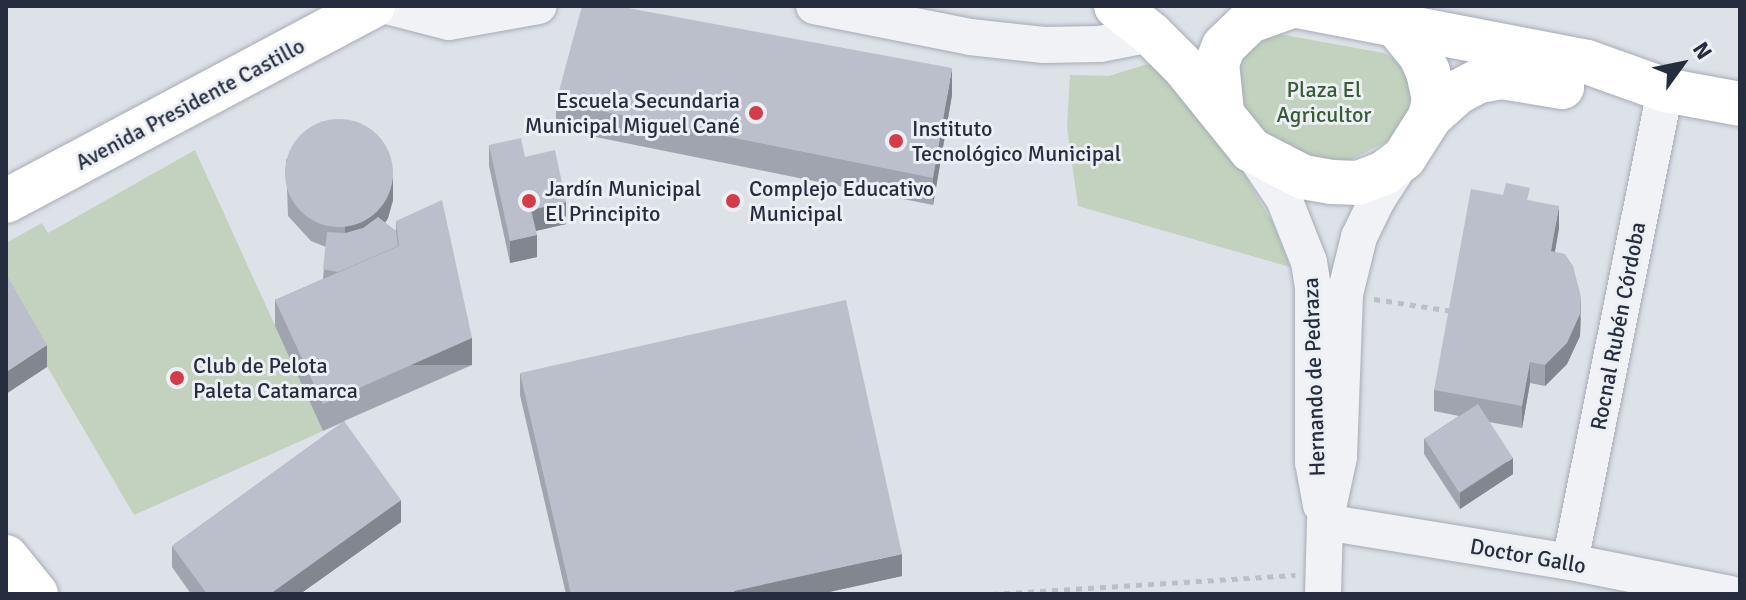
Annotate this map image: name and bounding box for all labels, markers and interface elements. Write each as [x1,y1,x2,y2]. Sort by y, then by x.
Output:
north arrow [1642,24,1722,104]
street label: Avenida Presidente Castillo [71,32,309,176]
text: N [1687,37,1718,64]
park label: Plaza El Agricultor [1277,76,1371,128]
place label: Escuela Secundaria Municipal Miguel Cané [525,87,740,138]
marker: Escuela Secundaria Municipal Miguel Cané [747,104,765,122]
place label: Instituto Tecnológico Municipal [912,115,1121,166]
marker: Instituto Tecnológico Municipal [887,132,905,150]
place label: Jardín Municipal El Principito [545,175,701,226]
place label: Complejo Educativo Municipal [749,175,934,226]
marker: Jardín Municipal El Principito [520,192,538,210]
marker: Complejo Educativo Municipal [724,192,742,210]
street label: Rocnal Rubén Córdoba [1585,220,1651,432]
street label: Hernando de Pedraza [1297,277,1331,477]
place label: Club de Pelota Paleta Catamarca [193,352,358,404]
marker: Club de Pelota Paleta Catamarca [168,369,186,387]
street label: Doctor Gallo [1468,533,1588,579]

